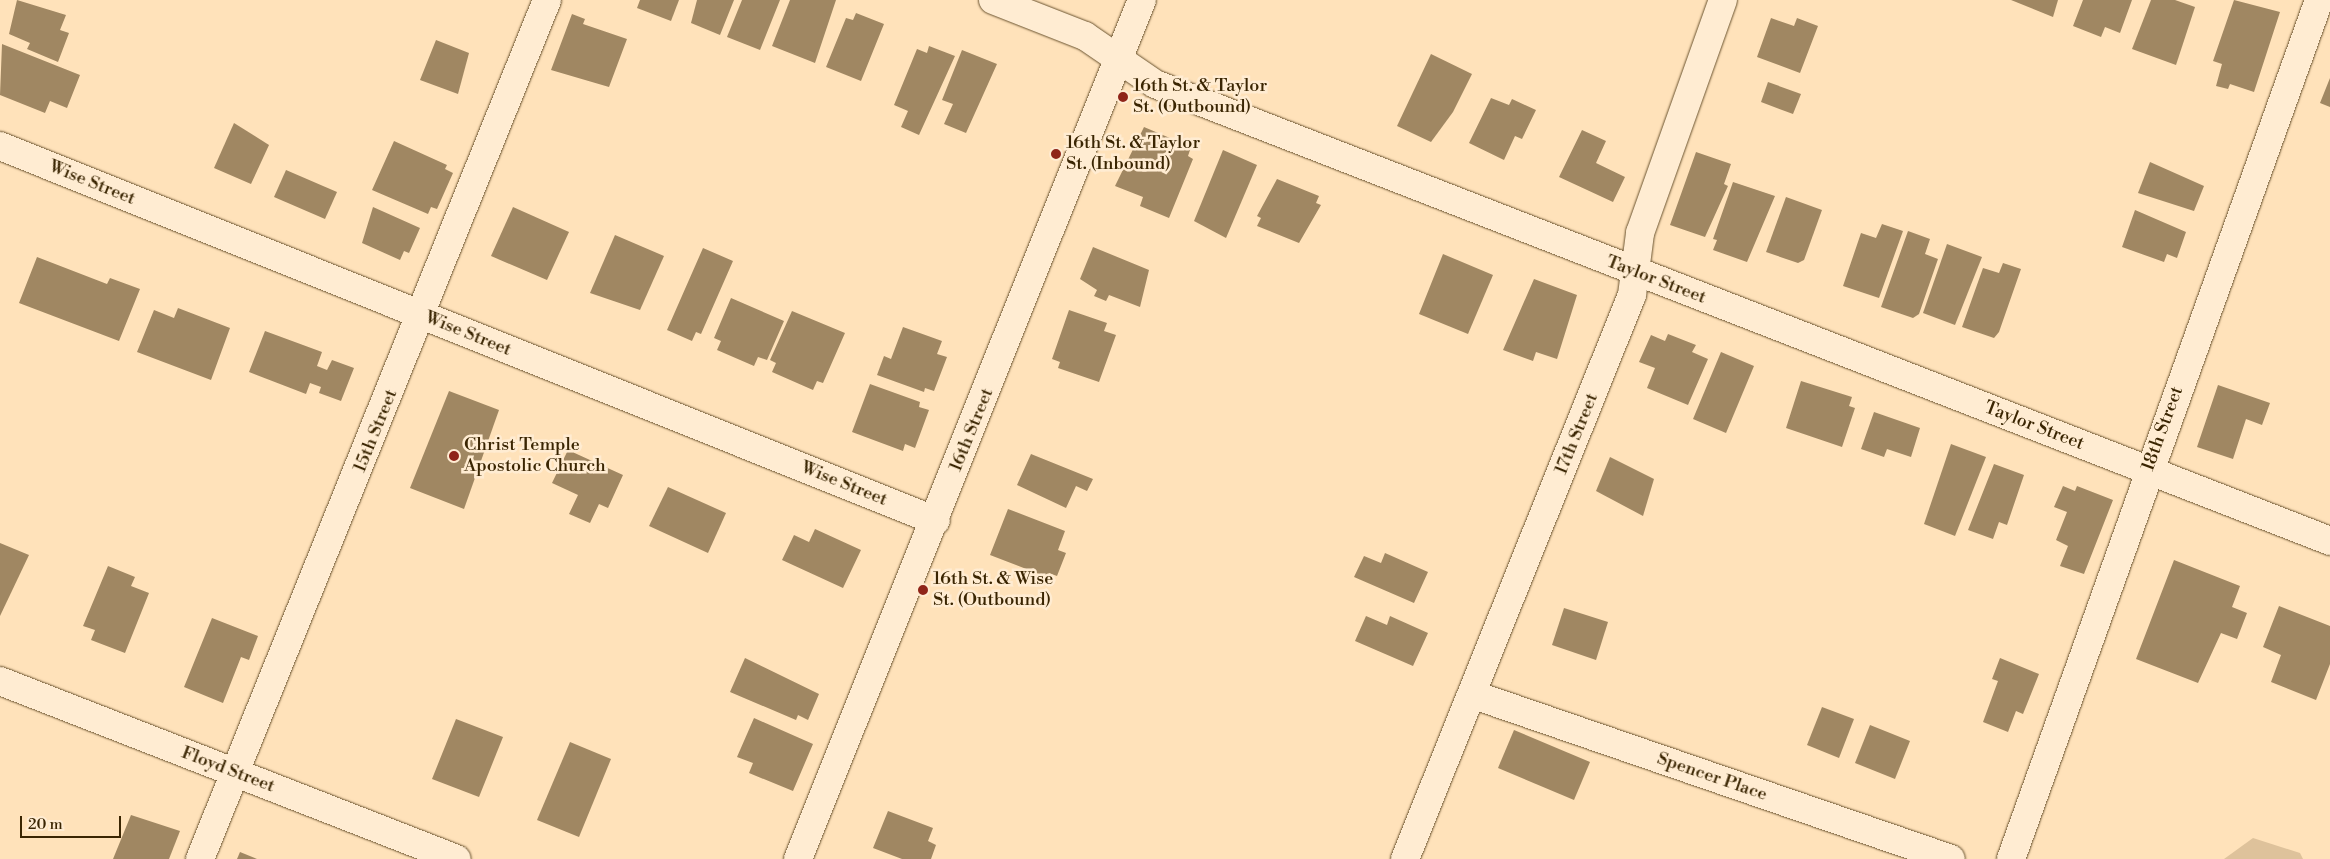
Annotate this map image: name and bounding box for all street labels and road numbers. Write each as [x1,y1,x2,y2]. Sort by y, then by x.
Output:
street label: Wise Street [46,156,138,210]
street label: Taylor Street [1603,251,1709,309]
street label: Wise Street [422,307,514,361]
street label: 18th Street [2138,384,2188,474]
street label: 16th Street [946,385,998,475]
street label: 15th Street [350,386,402,476]
street label: 17th Street [1551,390,1603,478]
street label: Taylor Street [1981,397,2087,455]
street label: Wise Street [798,457,890,511]
street label: Floyd Street [178,742,278,798]
street label: Spencer Place [1654,748,1770,806]

